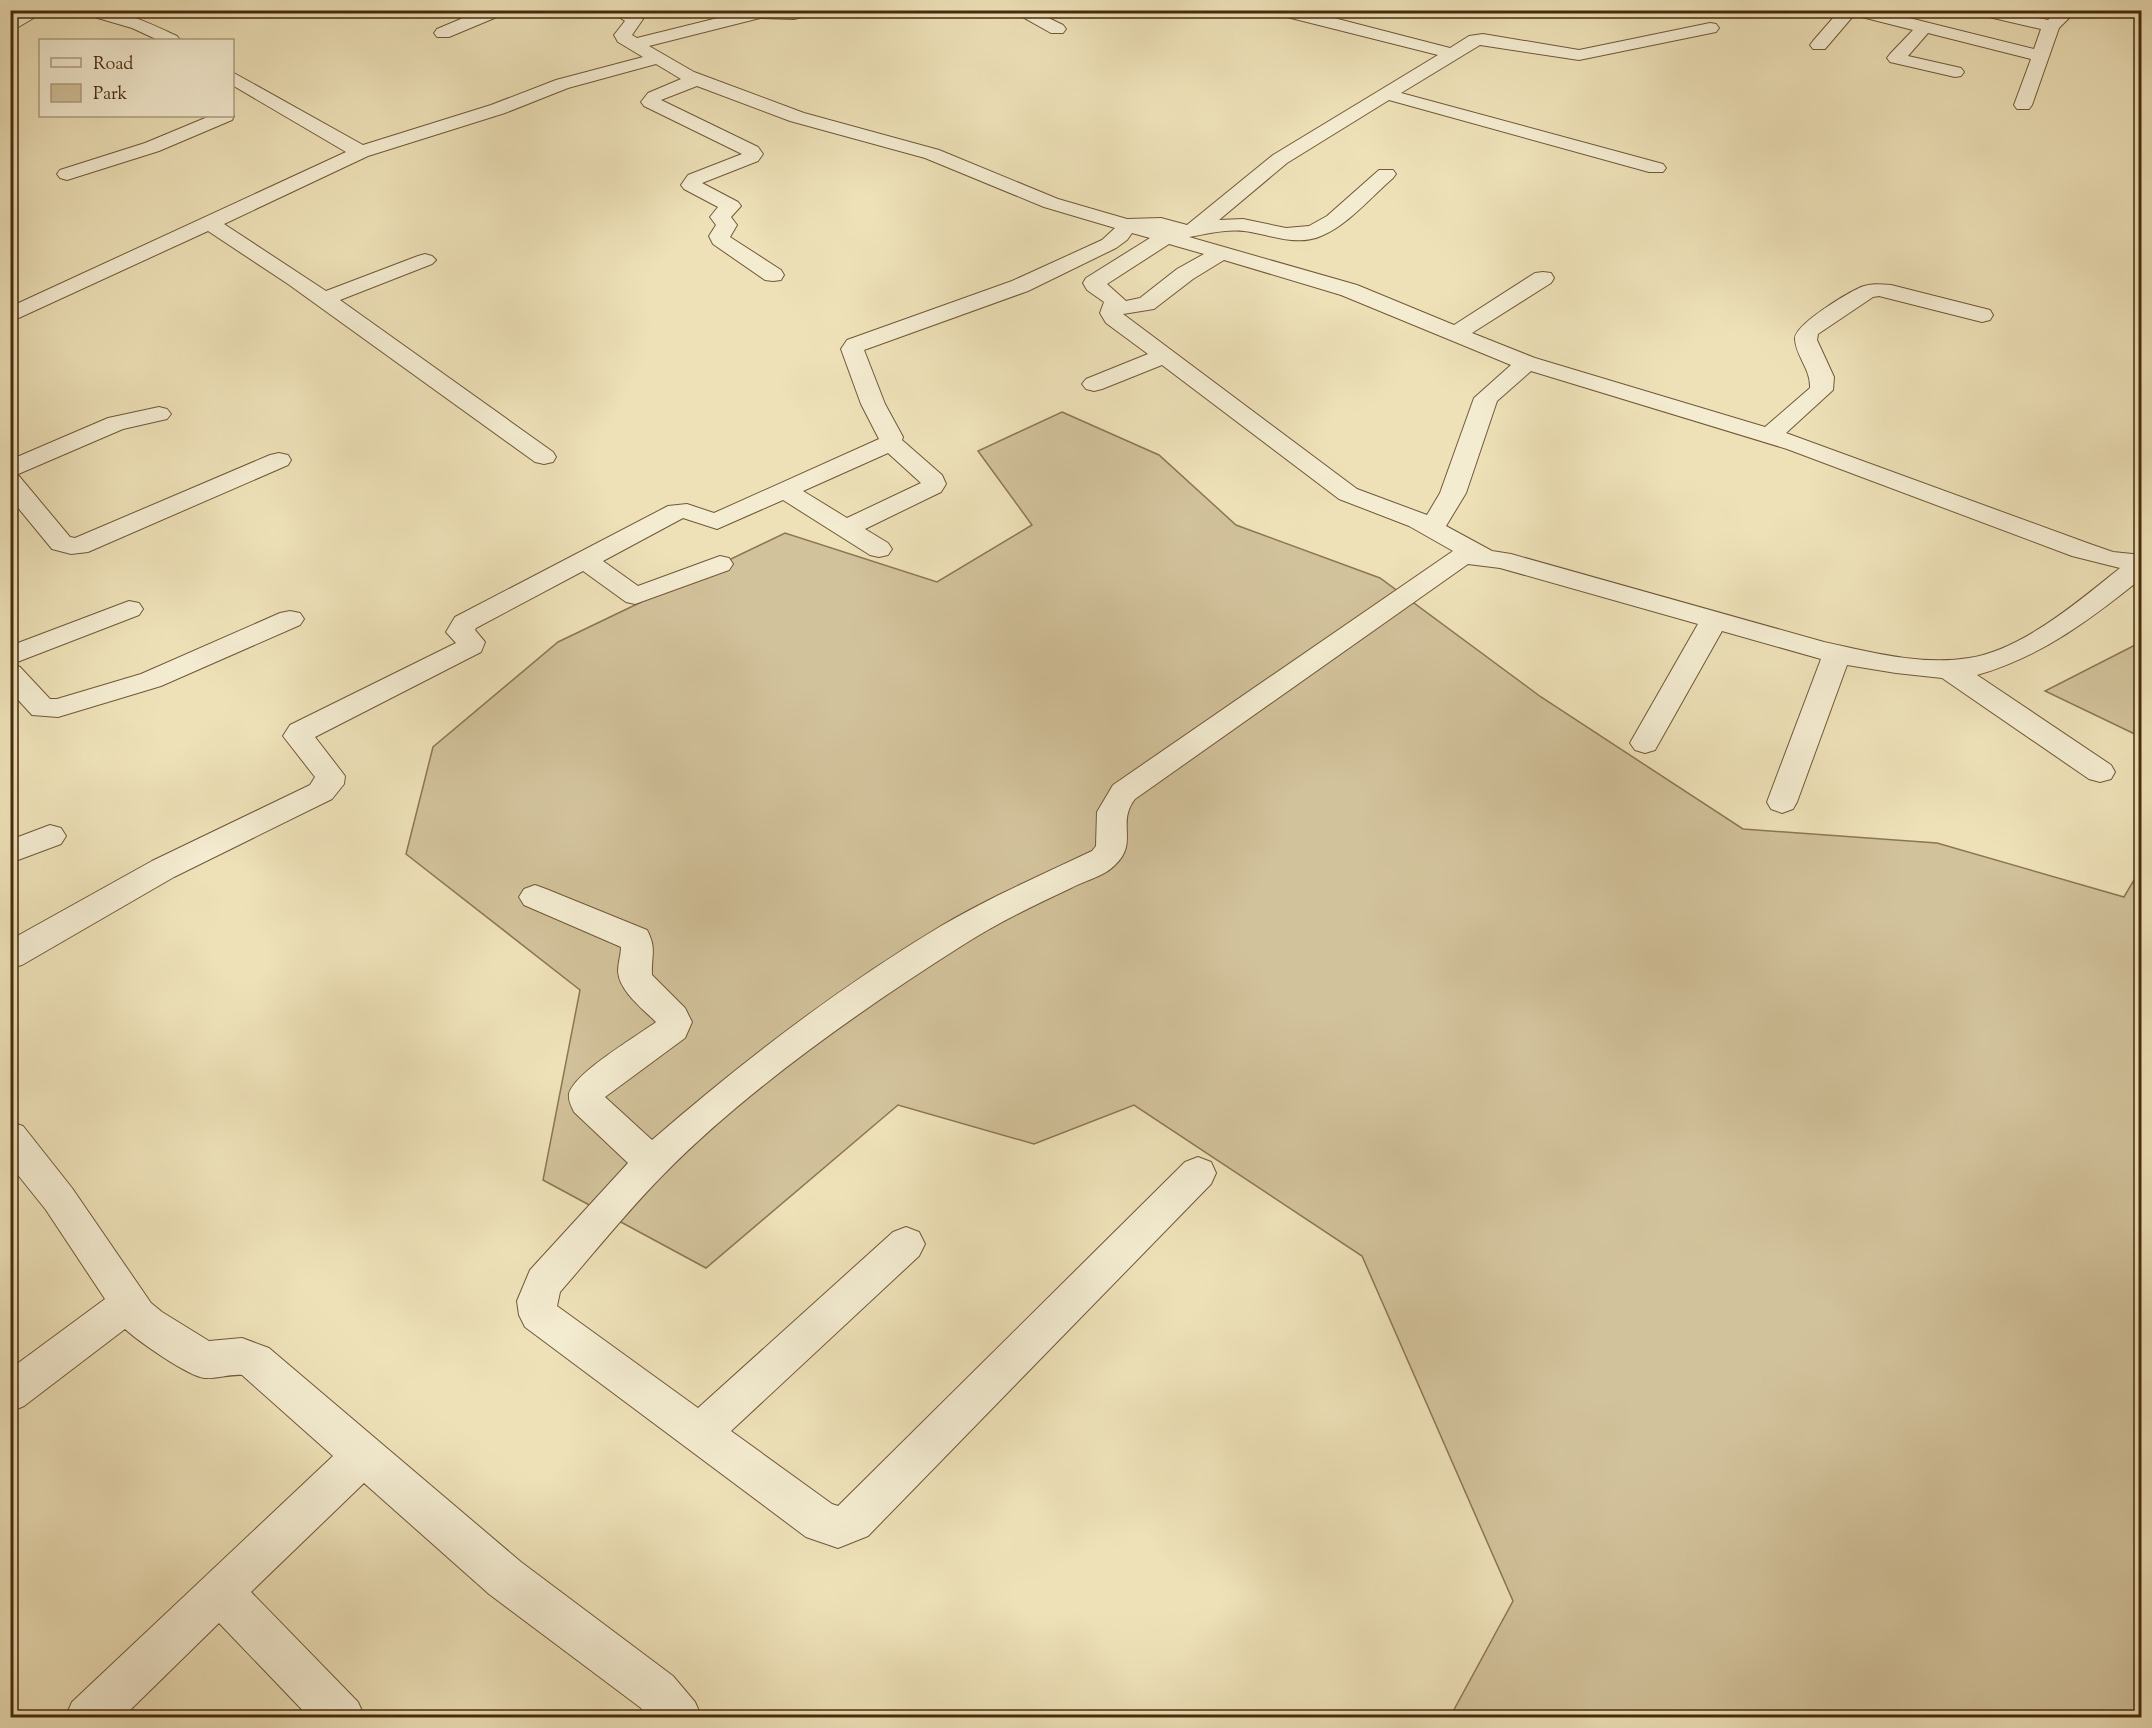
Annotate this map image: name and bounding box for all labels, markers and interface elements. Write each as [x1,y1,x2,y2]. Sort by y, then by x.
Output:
legend [39,39,234,117]
text: Road [93,52,133,78]
text: Park [93,82,128,108]

